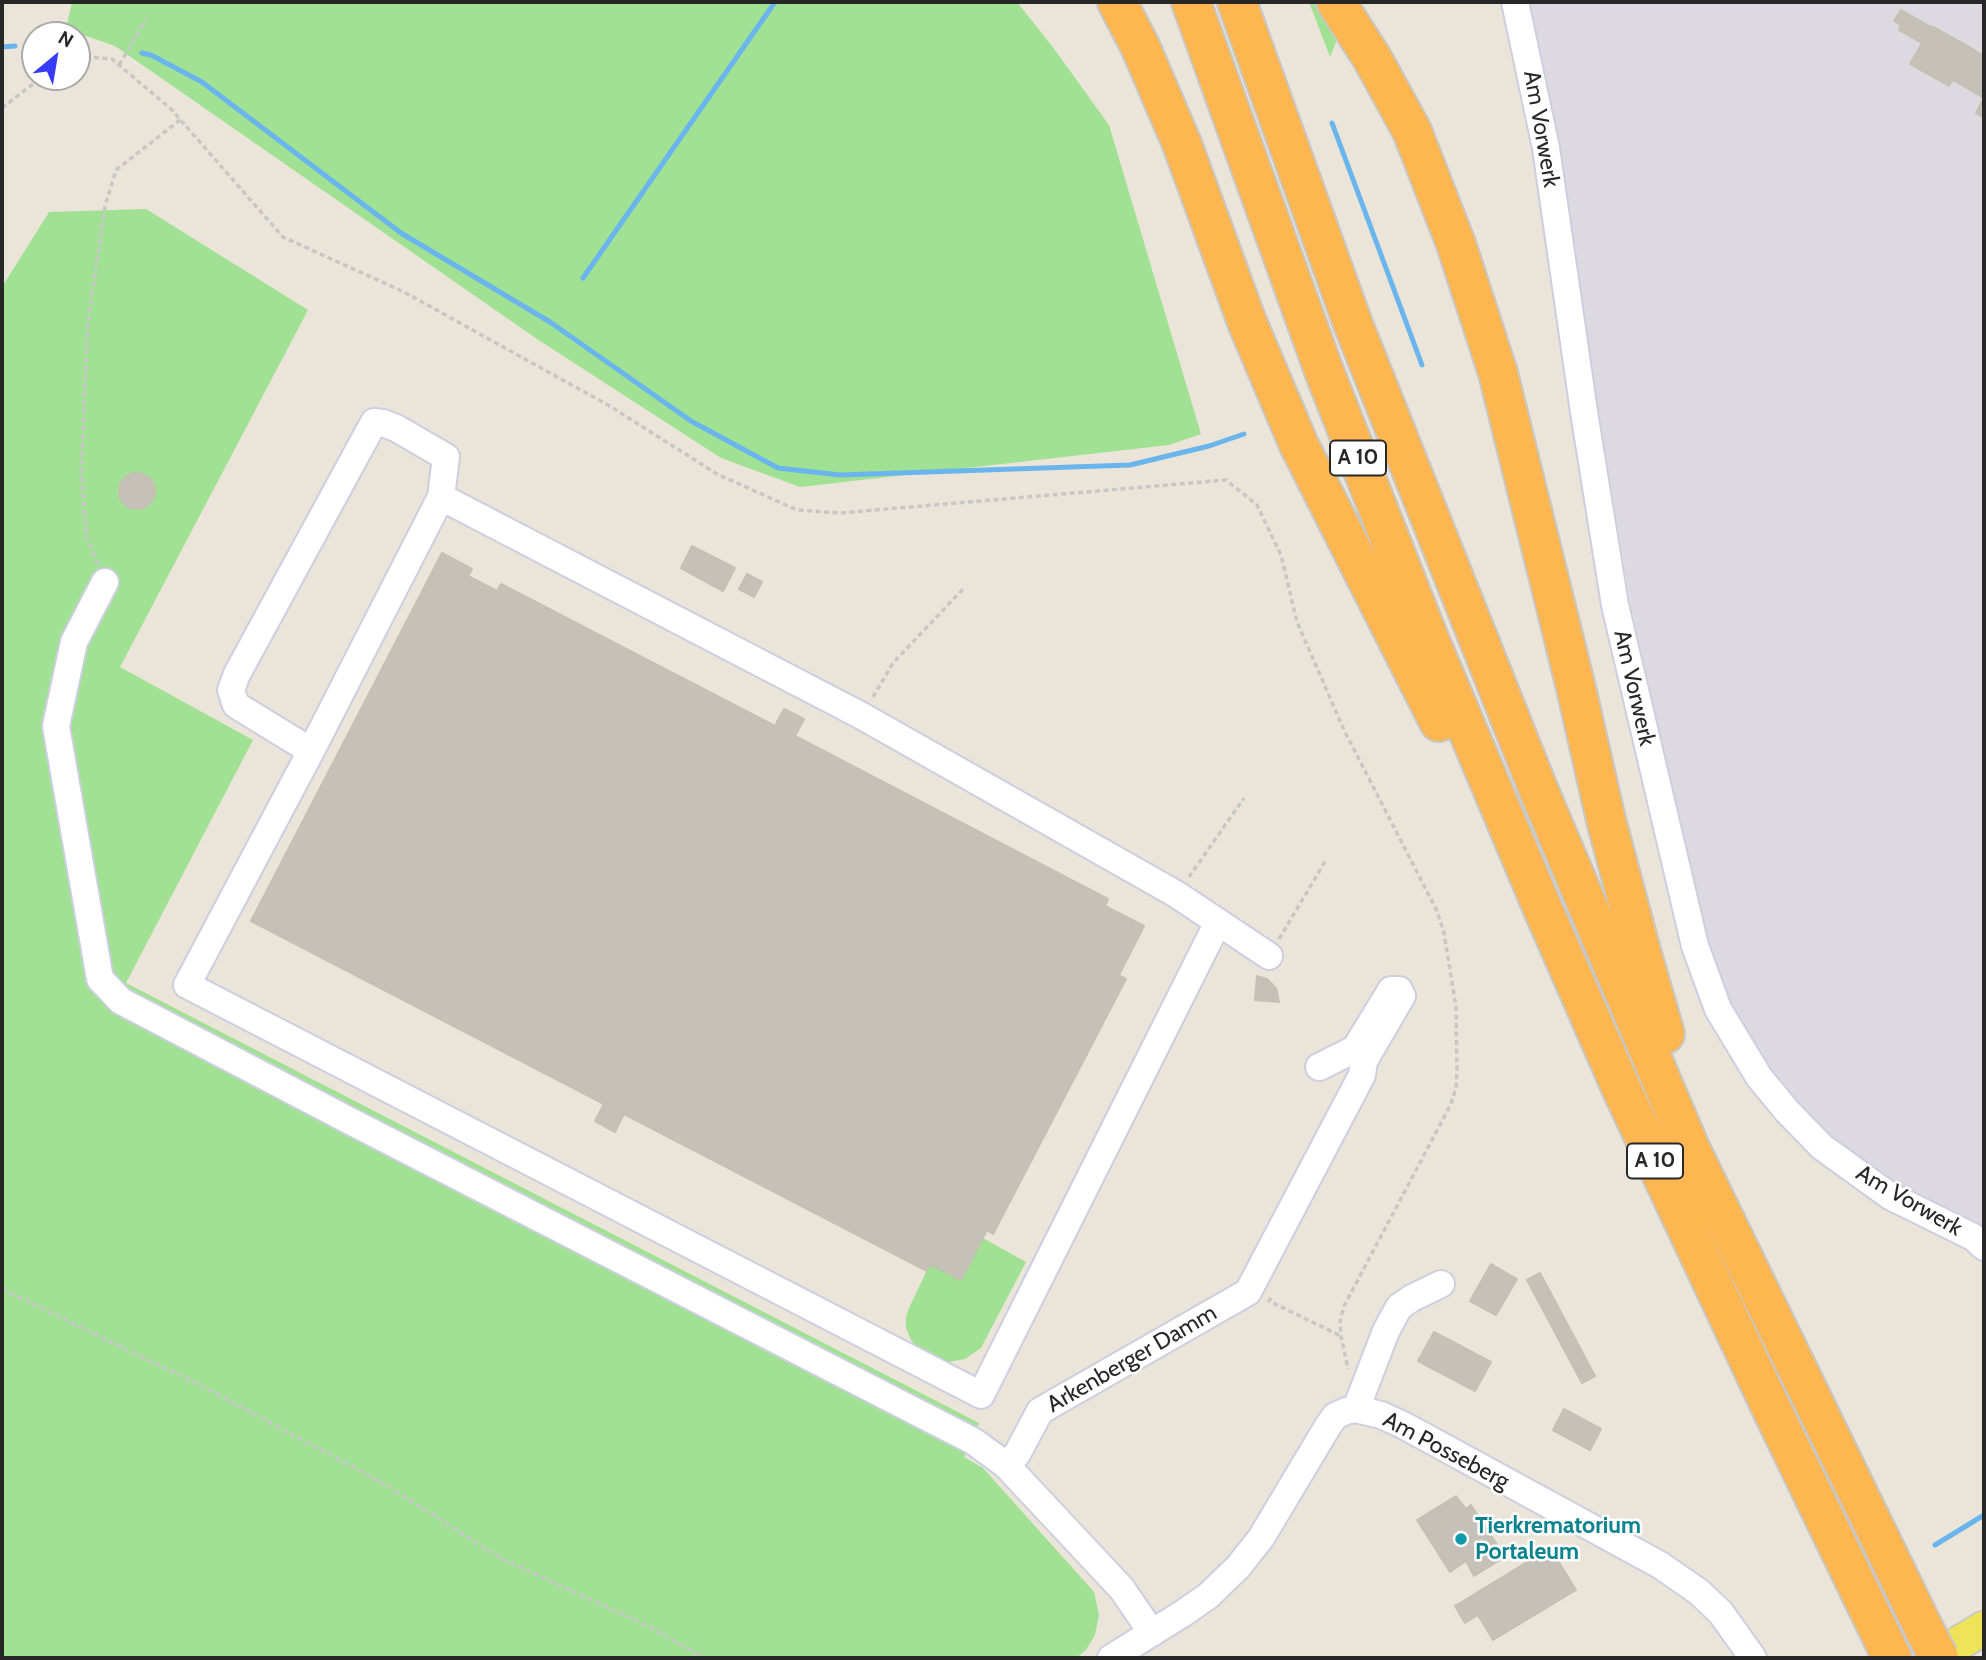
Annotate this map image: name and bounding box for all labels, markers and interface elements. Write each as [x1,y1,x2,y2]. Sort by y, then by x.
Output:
north arrow [21,21,91,91]
text: N [54,26,77,52]
street label: Am Vorwerk [1517,69,1565,189]
road number: A 10 [1330,440,1386,476]
street label: Am Vorwerk [1607,627,1661,749]
road number: A 10 [1627,1144,1683,1178]
street label: Am Vorwerk [1851,1160,1967,1242]
street label: Arkenberger Damm [1042,1299,1222,1419]
street label: Am Posseberg [1378,1406,1514,1496]
place label: Tierkrematorium Portaleum [1475,1512,1641,1566]
marker: Tierkrematorium Portaleum [1453,1531,1469,1547]

